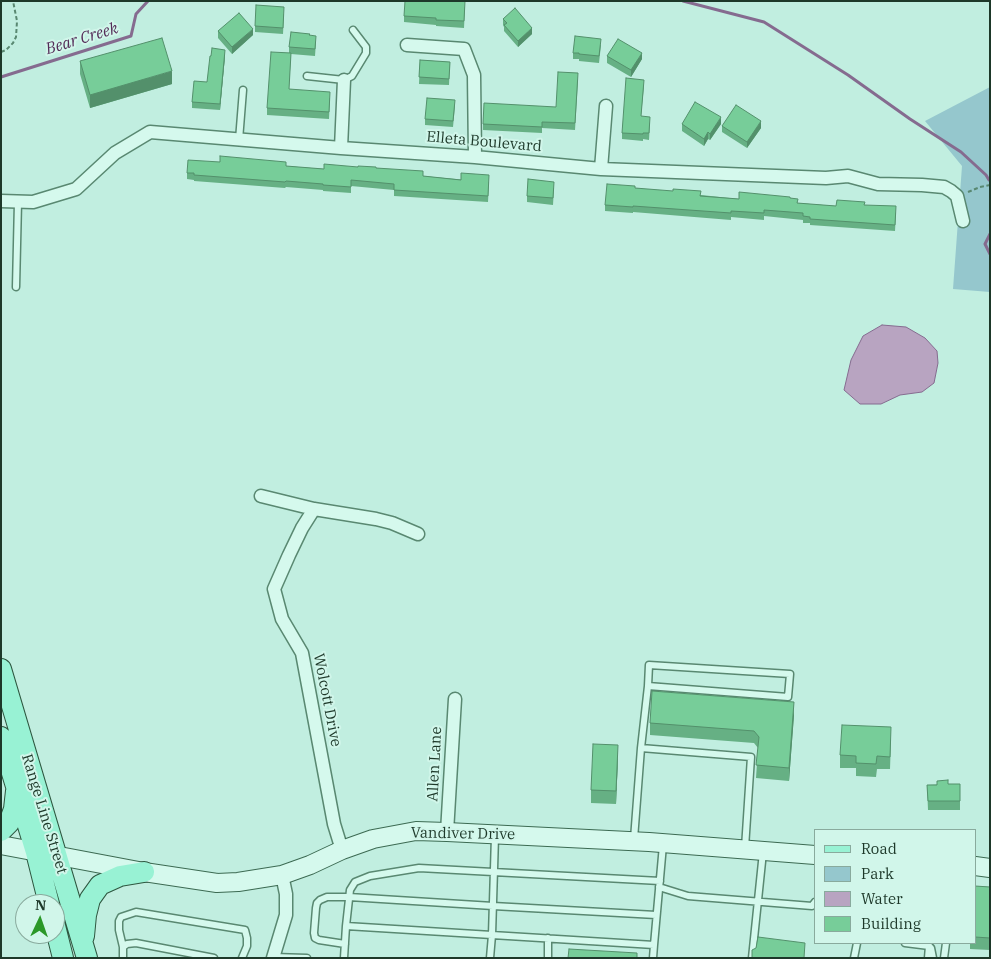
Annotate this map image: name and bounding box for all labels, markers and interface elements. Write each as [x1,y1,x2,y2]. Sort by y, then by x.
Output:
water label: Bear Creek [43,19,121,59]
street label: Elleta Boulevard [426,128,542,156]
street label: Wolcott Drive [309,652,345,748]
street label: Allen Lane [424,726,446,802]
street label: Range Line Street [17,752,71,876]
street label: Vandiver Drive [411,824,515,844]
legend [814,829,976,944]
text: Road [861,839,897,858]
text: Park [861,864,894,883]
text: Water [861,889,903,908]
north arrow [15,894,65,944]
text: N [35,896,47,914]
text: Building [861,914,921,933]

